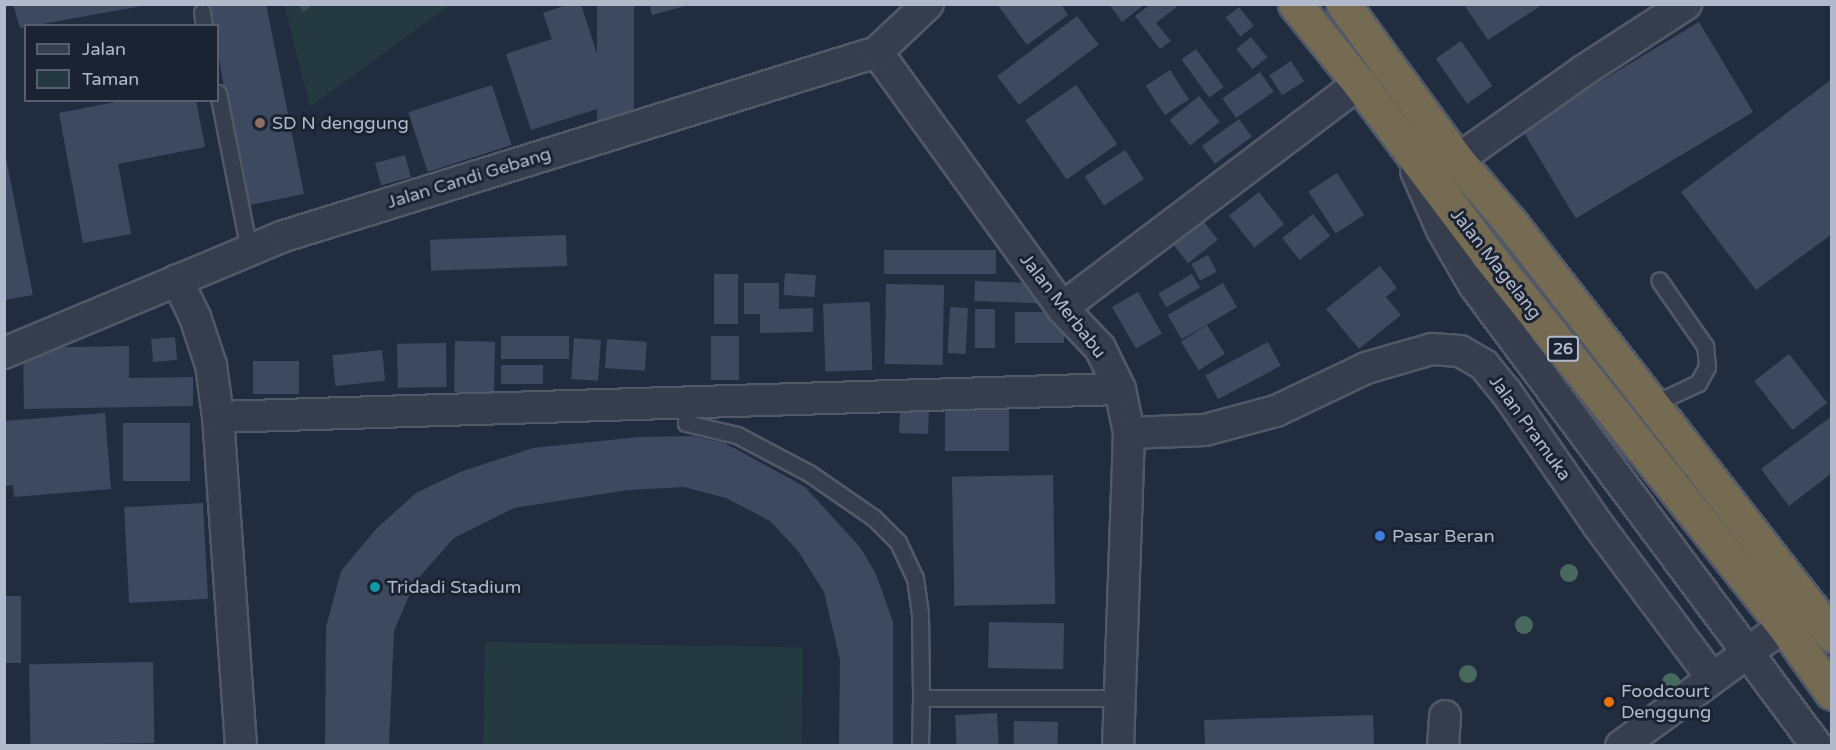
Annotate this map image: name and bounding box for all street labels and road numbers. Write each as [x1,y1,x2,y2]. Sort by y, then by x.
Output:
street label: Jalan Candi Gebang [384,143,554,213]
street label: Jalan Magelang [1446,204,1546,324]
street label: Jalan Merbabu [1015,249,1111,363]
road number: 26 [1546,336,1580,362]
street label: Jalan Pramuka [1485,371,1575,485]

